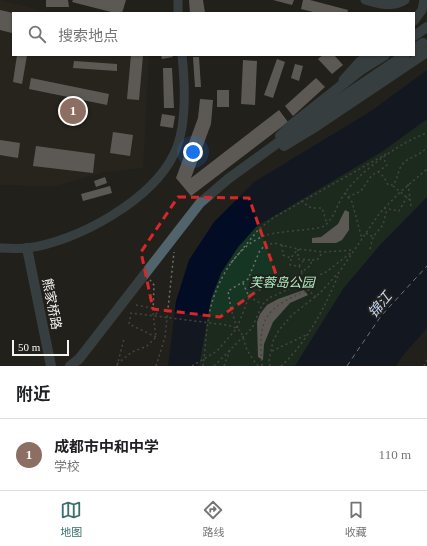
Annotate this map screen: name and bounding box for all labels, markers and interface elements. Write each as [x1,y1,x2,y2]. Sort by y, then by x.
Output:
search box [12,12,415,56]
icon: search [26,23,48,45]
text: 搜索地点 [58,28,118,44]
pin: 1 [60,96,86,126]
your location [183,142,203,162]
park label: 芙蓉岛公园 [249,275,316,290]
street label: 熊家桥路 [40,277,64,331]
water label: 锦江 [365,288,396,321]
scale bar [12,338,69,357]
text: 50 m [18,341,40,353]
text: 附近 [16,385,50,404]
text: 成都市中和中学 [54,439,159,455]
text: 1 [26,447,32,462]
text: 110 m [379,447,411,462]
text: 学校 [54,459,80,474]
tab: 地图 [60,499,82,539]
tab: 路线 [202,499,224,539]
tab: 收藏 [345,499,367,539]

